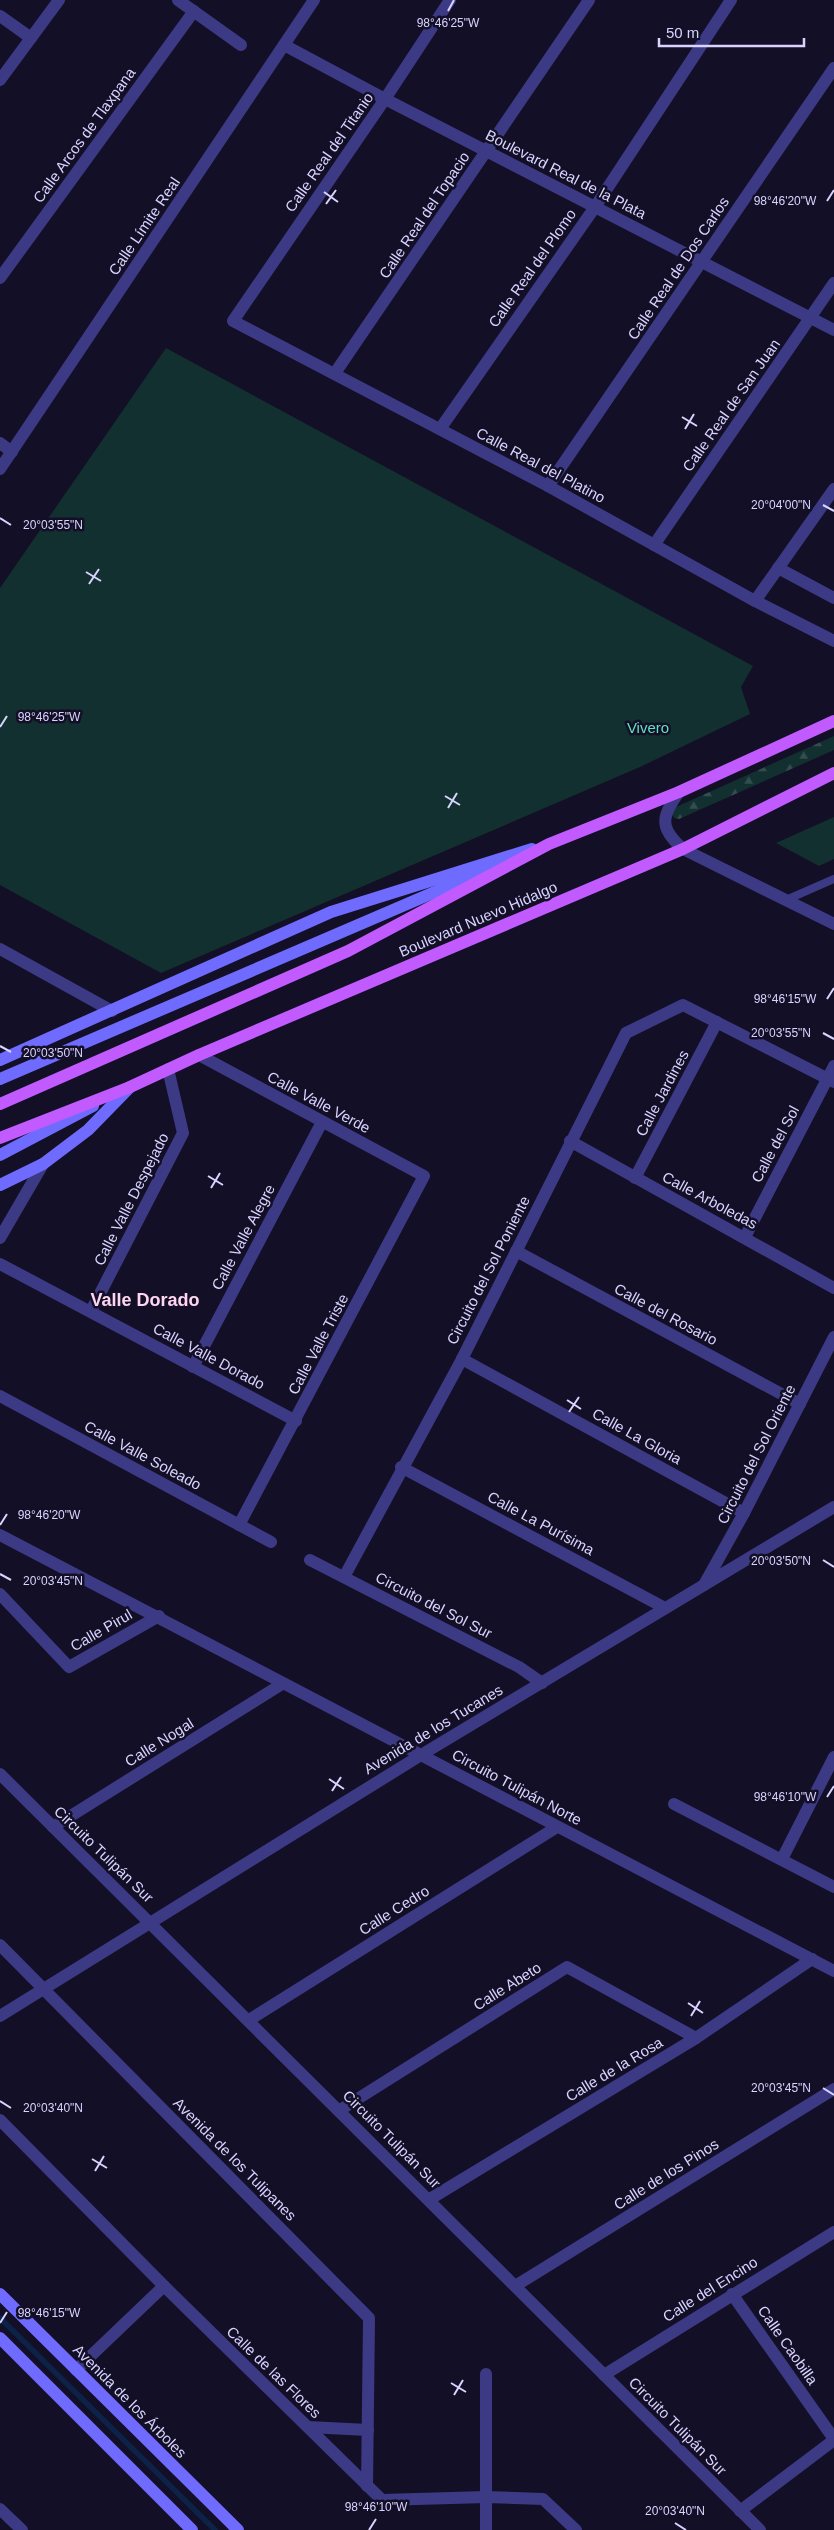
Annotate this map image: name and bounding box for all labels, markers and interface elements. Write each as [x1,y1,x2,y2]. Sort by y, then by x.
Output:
scale bar [659,15,804,47]
text: 98°46'25"W [417,16,480,30]
text: 50 m [666,24,699,41]
street label: Calle Arcos de Tlaxpana [29,64,139,206]
street label: Calle Real del Titanio [281,89,377,215]
street label: Boulevard Real de la Plata [483,126,650,222]
street label: Calle Real del Topacio [375,148,473,282]
street label: Calle Límite Real [105,174,183,278]
street label: Calle Real de Dos Carlos [624,193,732,343]
text: 98°46'20"W [754,194,817,208]
street label: Calle Real del Plomo [485,206,579,330]
street label: Calle Real de San Juan [679,336,783,474]
street label: Calle Real del Platino [474,424,608,506]
text: 20°04'00"N [751,498,811,512]
text: 20°03'55"N [23,518,83,532]
text: 98°46'25"W [18,710,81,724]
park label: Vivero [627,719,669,736]
street label: Boulevard Nuevo Hidalgo [396,878,560,960]
text: 98°46'15"W [754,992,817,1006]
text: 20°03'55"N [751,1026,811,1040]
text: 20°03'50"N [23,1046,83,1060]
street label: Calle Jardines [632,1047,692,1139]
street label: Calle Valle Verde [265,1068,373,1136]
street label: Calle del Sol [748,1103,802,1185]
street label: Calle Valle Despejado [90,1130,172,1268]
street label: Calle Arboledas [660,1168,760,1232]
street label: Calle Valle Alegre [208,1181,278,1293]
street label: Circuito del Sol Poniente [443,1193,533,1347]
street label: Calle del Rosario [612,1280,720,1348]
district label: Valle Dorado [90,1290,200,1310]
street label: Calle Valle Triste [284,1291,352,1397]
street label: Calle Valle Dorado [150,1319,268,1393]
street label: Circuito del Sol Oriente [713,1381,799,1527]
street label: Calle La Gloria [589,1405,685,1468]
street label: Calle Valle Soleado [82,1417,204,1493]
street label: Calle La Purísima [485,1488,598,1559]
text: 98°46'20"W [18,1508,81,1522]
text: 20°03'50"N [751,1554,811,1568]
street label: Circuito del Sol Sur [373,1568,495,1642]
text: 20°03'45"N [23,1574,83,1588]
street label: Calle Pirul [67,1606,135,1654]
street label: Avenida de los Tucanes [360,1681,506,1777]
street label: Calle Nogal [122,1714,196,1770]
street label: Circuito Tulipán Norte [449,1746,585,1828]
text: 98°46'10"W [754,1790,817,1804]
street label: Circuito Tulipán Sur [51,1802,157,1906]
street label: Calle Cedro [356,1882,432,1938]
street label: Calle Abeto [470,1958,544,2014]
street label: Calle de la Rosa [562,2033,666,2105]
text: 20°03'45"N [751,2081,811,2095]
street label: Circuito Tulipán Sur [340,2087,444,2191]
street label: Avenida de los Tulipanes [170,2094,300,2224]
text: 20°03'40"N [23,2101,83,2115]
street label: Calle de los Pinos [611,2135,721,2213]
street label: Calle del Encino [660,2253,760,2325]
street label: Calle Caobilla [754,2302,822,2388]
text: 98°46'15"W [18,2306,81,2320]
street label: Calle de las Flores [223,2323,325,2421]
street label: Avenida de los Árboles [70,2341,190,2461]
street label: Circuito Tulipán Sur [626,2374,730,2478]
text: 98°46'10"W [345,2500,408,2514]
text: 20°03'40"N [645,2504,705,2518]

